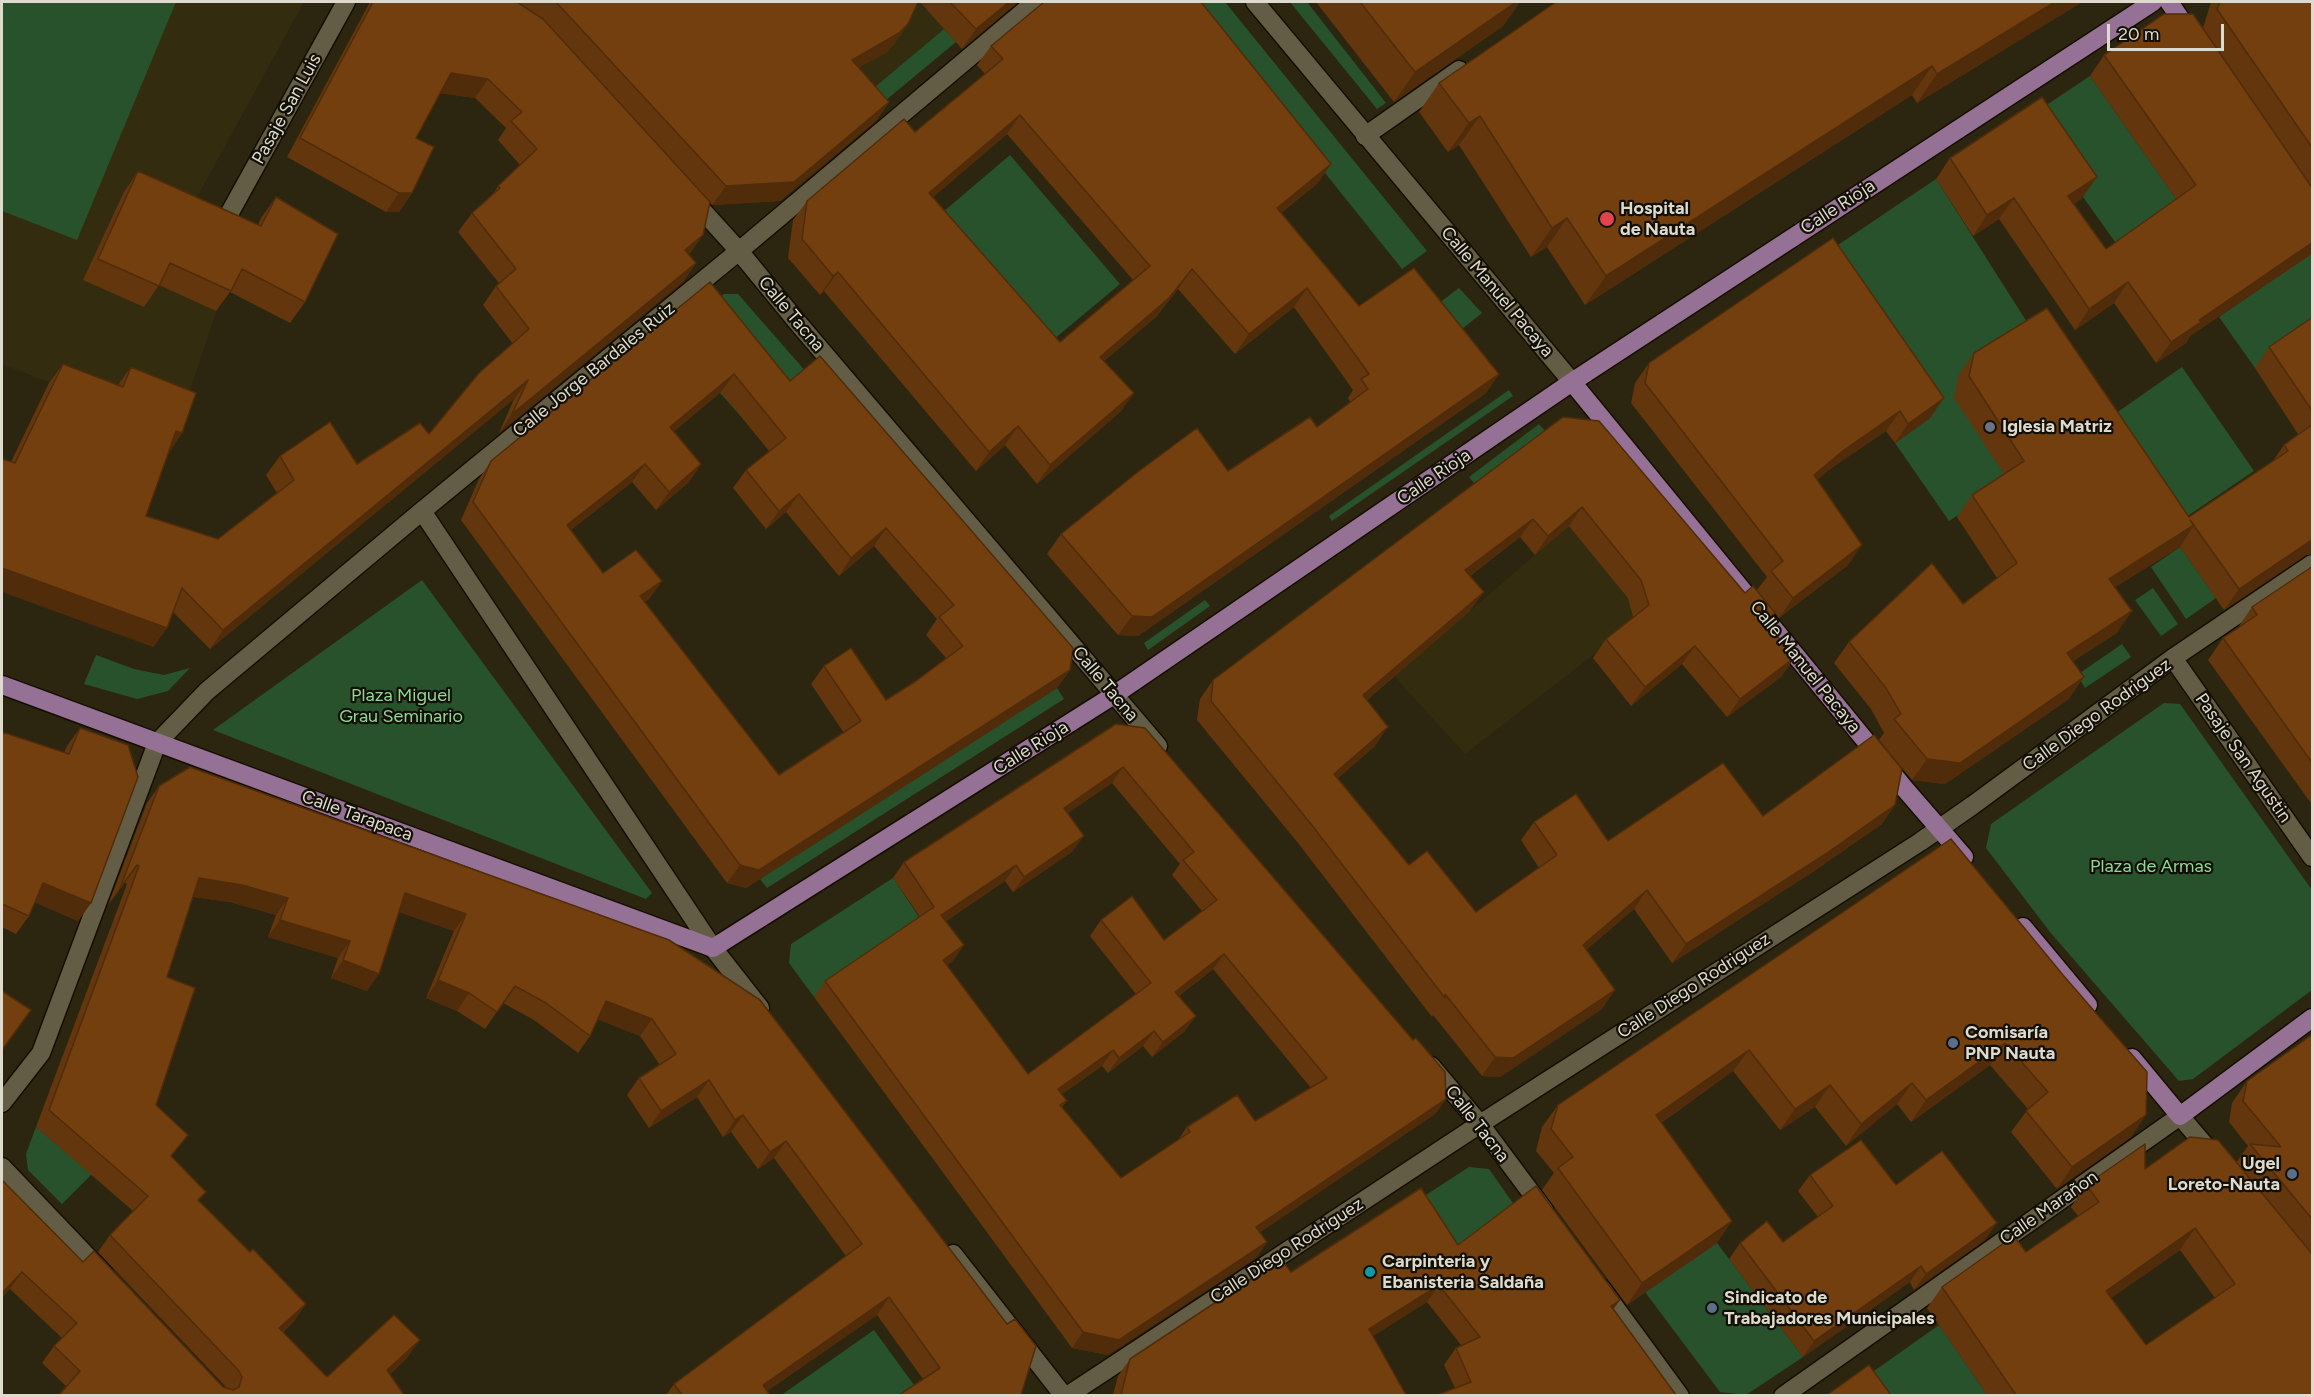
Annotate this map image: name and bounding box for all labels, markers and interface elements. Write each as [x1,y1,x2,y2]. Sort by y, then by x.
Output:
scale bar [2110,12,2227,50]
text: 20 m [2118,23,2159,45]
street label: Pasaje San Luis [248,50,326,168]
street label: Calle Rioja [1797,175,1879,239]
place label: Hospital de Nauta [1620,198,1695,240]
marker: Hospital de Nauta [1598,210,1616,228]
street label: Calle Manuel Pacaya [1436,222,1558,362]
street label: Calle Tacna [753,272,829,356]
street label: Calle Jorge Bardales Ruiz [509,298,679,442]
place label: Iglesia Matriz [2002,416,2112,438]
marker: Iglesia Matriz [1983,420,1997,434]
street label: Calle Rioja [1393,444,1475,510]
street label: Calle Manuel Pacaya [1745,597,1865,737]
street label: Calle Tacna [1067,642,1143,726]
street label: Calle Diego Rodriguez [2019,654,2175,776]
park label: Plaza Miguel Grau Seminario [339,685,463,728]
street label: Pasaje San Agustin [2190,689,2296,827]
street label: Calle Rioja [990,717,1072,779]
street label: Calle Tarapaca [299,786,415,846]
park label: Plaza de Armas [2090,856,2212,878]
street label: Calle Diego Rodriguez [1613,928,1775,1044]
place label: Comisaría PNP Nauta [1965,1022,2055,1064]
marker: Comisaría PNP Nauta [1946,1036,1960,1050]
street label: Calle Tacna [1440,1081,1514,1167]
place label: Ugel Loreto-Nauta [2168,1153,2280,1196]
street label: Calle Marañon [1996,1166,2102,1250]
marker: Ugel Loreto-Nauta [2285,1167,2299,1181]
street label: Calle Diego Rodriguez [1206,1193,1368,1309]
place label: Carpinteria y Ebanisteria Saldaña [1382,1251,1544,1294]
marker: Carpinteria y Ebanisteria Saldaña [1363,1265,1377,1279]
place label: Sindicato de Trabajadores Municipales [1724,1287,1934,1330]
marker: Sindicato de Trabajadores Municipales [1705,1301,1719,1315]

